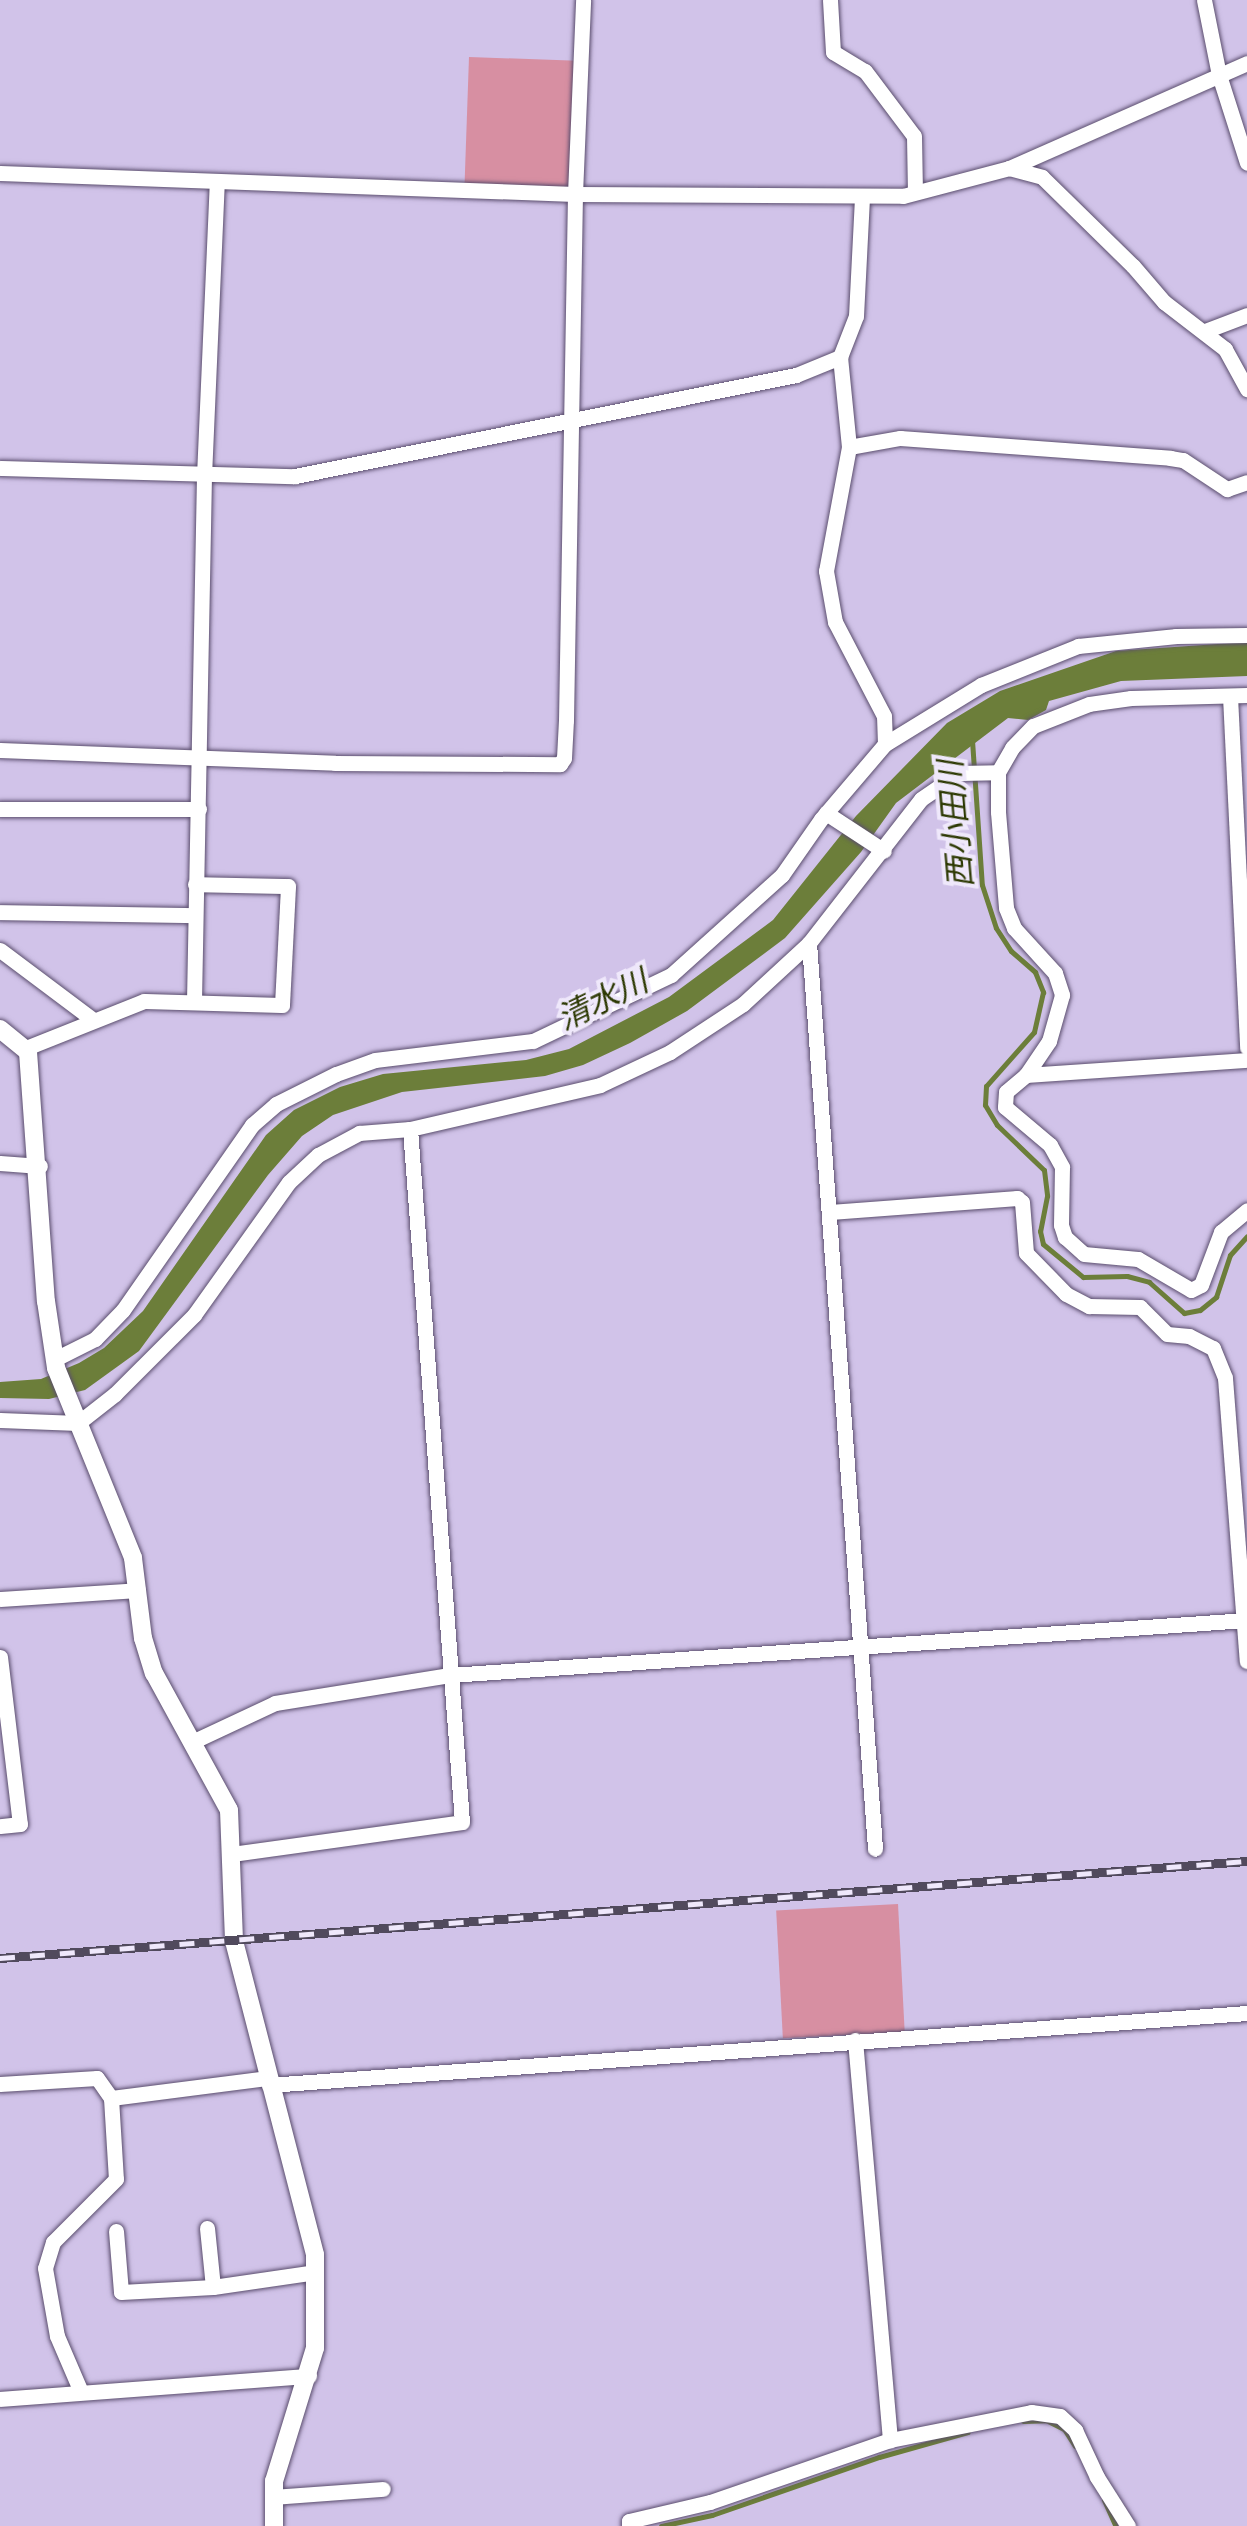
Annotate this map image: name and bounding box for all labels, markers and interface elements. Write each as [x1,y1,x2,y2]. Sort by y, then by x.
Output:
water label: 西小田川 [932,759,982,889]
water label: 清水川 [551,963,655,1039]

